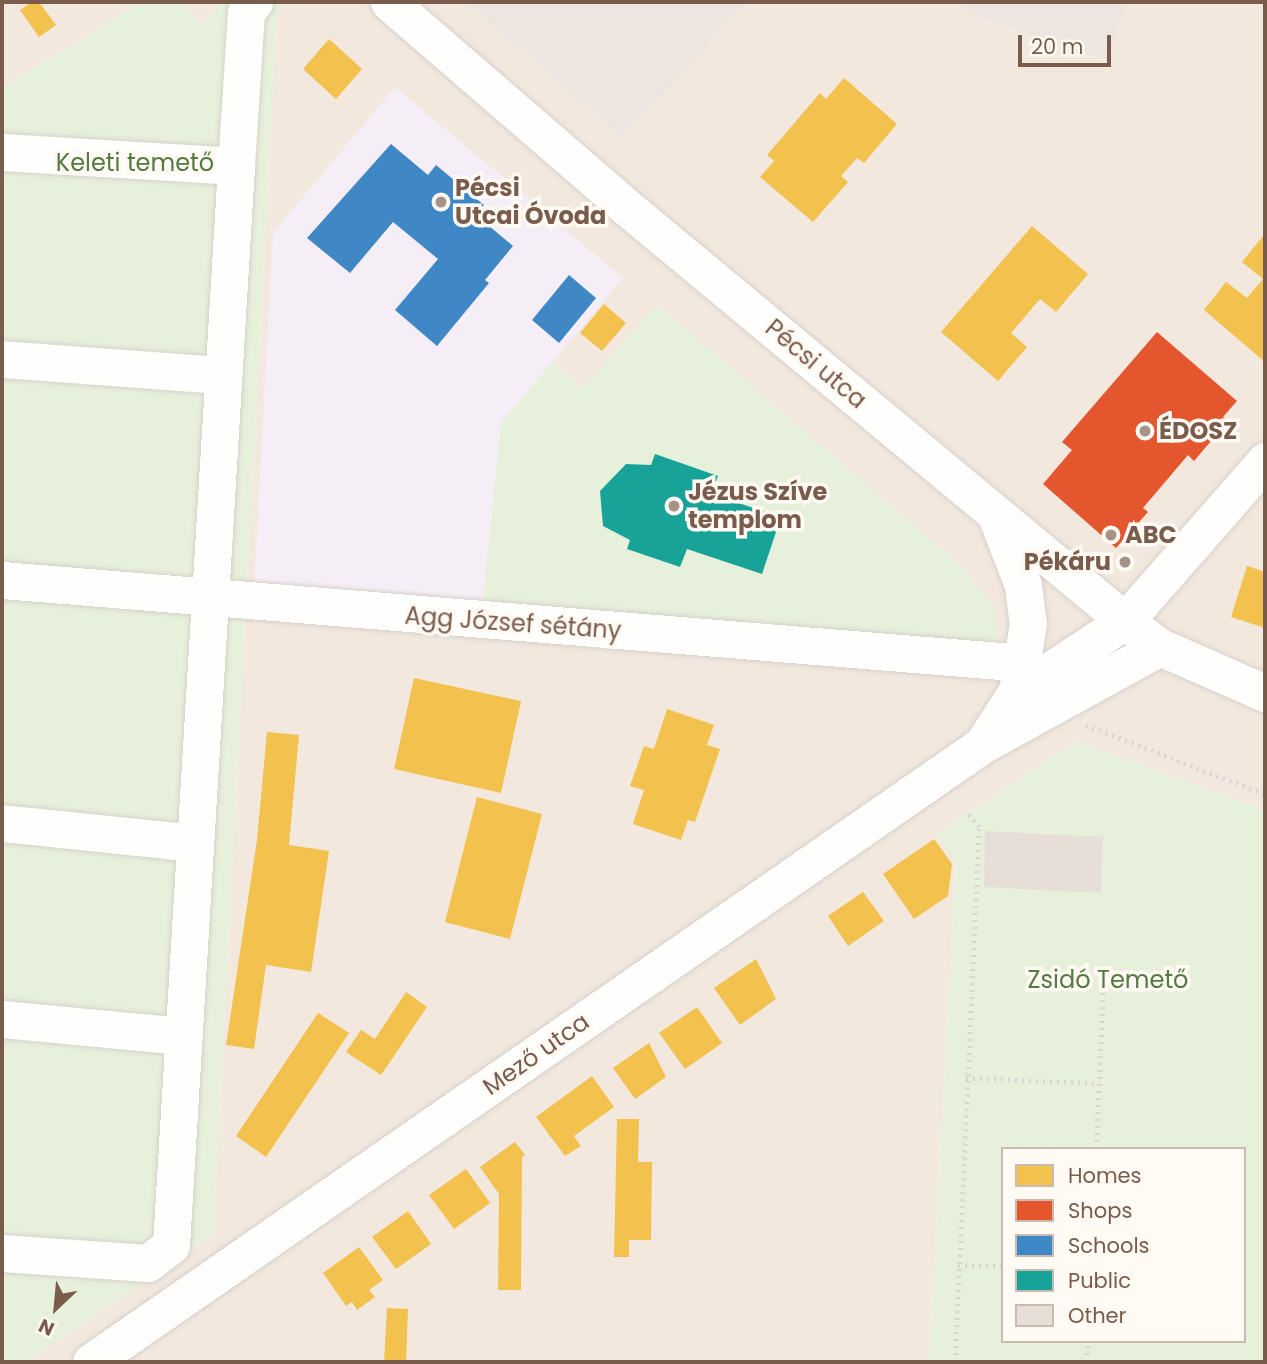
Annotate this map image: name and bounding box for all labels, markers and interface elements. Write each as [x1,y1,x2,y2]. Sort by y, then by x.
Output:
scale bar [1022,21,1115,65]
text: 20 m [1031,32,1084,61]
park label: Keleti temető [56,149,214,177]
place label: Pécsi Utcai Óvoda [455,174,606,230]
marker: Pécsi Utcai Óvoda [433,194,449,210]
street label: Pécsi utca [760,313,872,415]
place label: ÉDOSZ [1159,417,1237,445]
marker: ÉDOSZ [1137,423,1153,439]
place label: Jézus Szíve templom [688,478,827,534]
marker: Jézus Szíve templom [666,498,682,514]
place label: ABC [1125,521,1177,549]
marker: ABC [1103,527,1119,543]
place label: Pékáru [1024,548,1111,576]
marker: Pékáru [1117,554,1133,570]
street label: Agg József sétány [404,601,622,645]
park label: Zsidó Temető [1028,966,1188,994]
street label: Mező utca [477,1007,595,1101]
legend [1001,1147,1246,1343]
text: Homes [1068,1161,1142,1190]
text: Shops [1068,1196,1132,1225]
text: Schools [1068,1231,1150,1260]
text: Public [1068,1266,1131,1295]
north arrow [21,1273,91,1343]
text: Other [1068,1301,1126,1330]
text: N [34,1312,59,1343]

